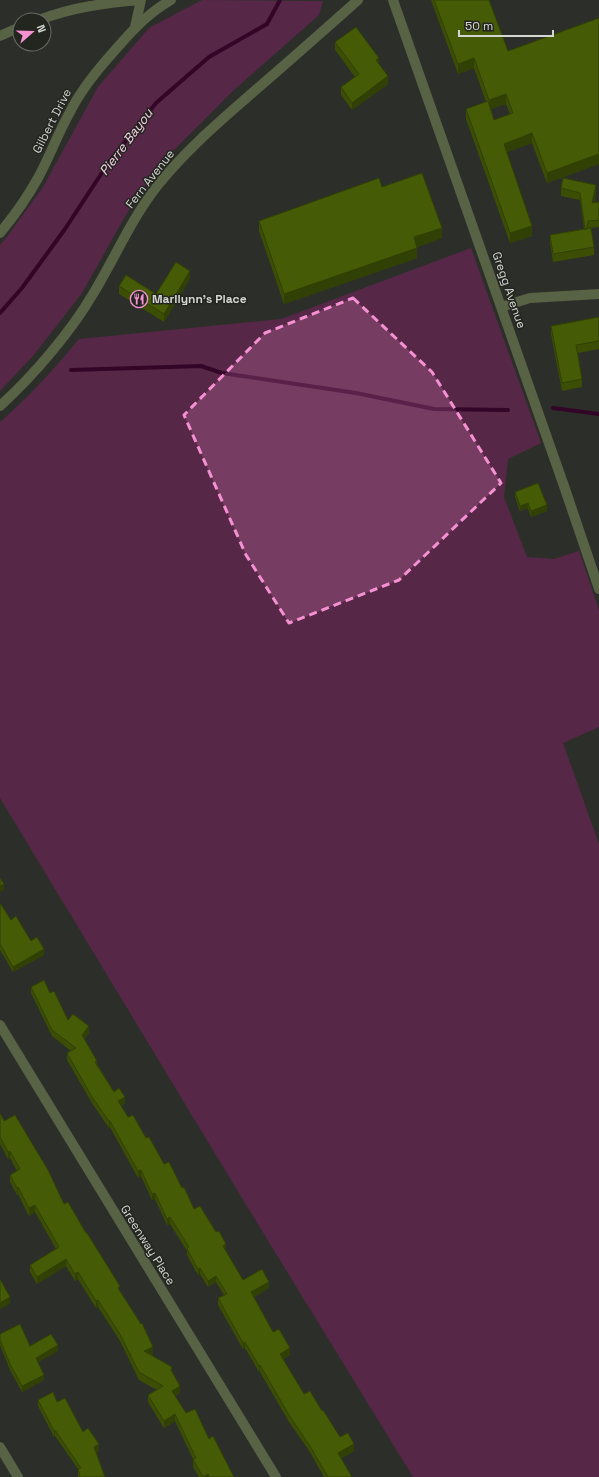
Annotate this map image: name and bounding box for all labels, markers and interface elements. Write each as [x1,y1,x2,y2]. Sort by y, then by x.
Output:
north arrow [12,12,52,52]
scale bar [459,12,553,38]
text: 50 m [465,18,493,34]
text: N [34,23,49,34]
street label: Gilbert Drive [29,86,75,156]
water label: Pierre Bayou [95,104,157,179]
street label: Fern Avenue [122,146,178,212]
street label: Gregg Avenue [488,250,530,330]
restaurant icon: Marilynn's Place [129,289,149,309]
place label: Marilynn's Place [152,291,247,307]
street label: Greenway Place [117,1202,179,1288]

